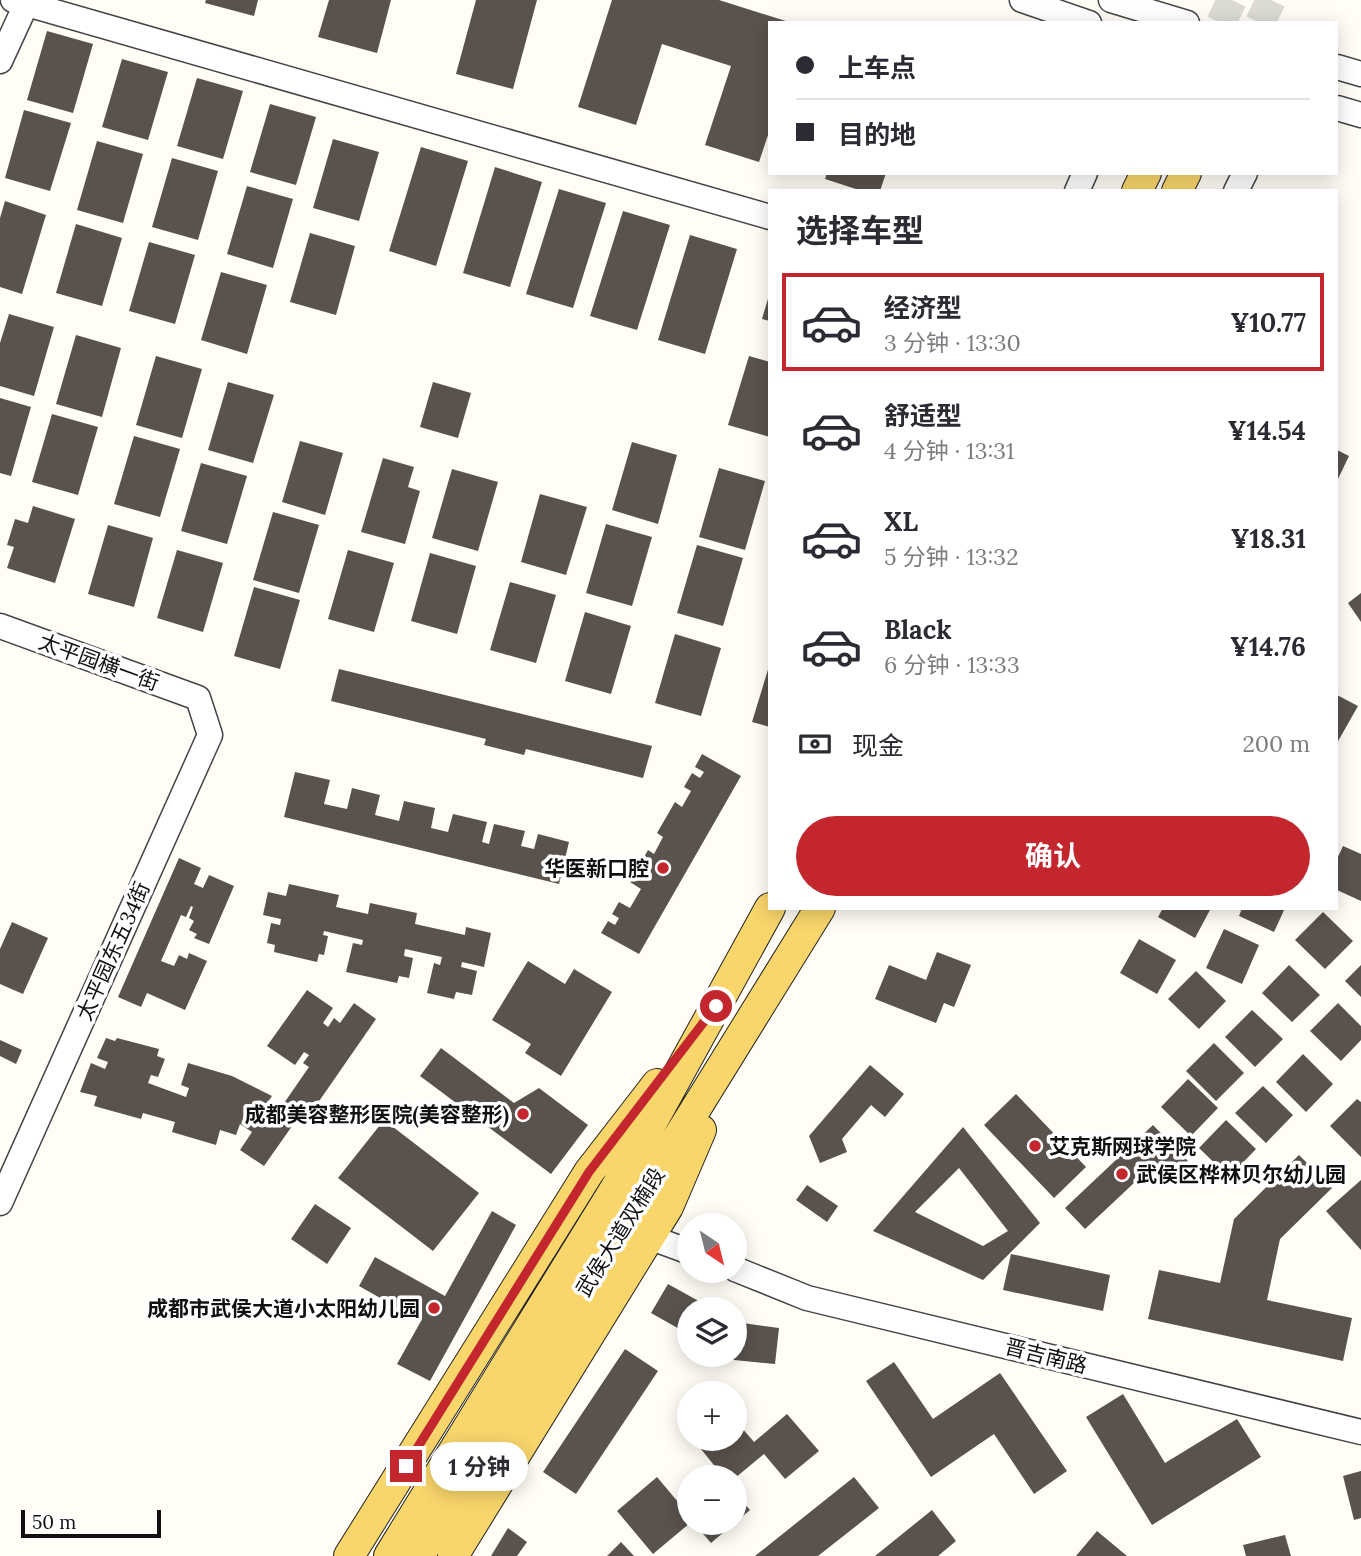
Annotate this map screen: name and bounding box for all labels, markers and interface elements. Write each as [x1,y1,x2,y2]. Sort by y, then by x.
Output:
text: 上车点 [838,51,916,84]
text: 目的地 [838,118,916,151]
text: 选择车型 [796,210,924,251]
icon: car [800,291,863,354]
text: 经济型 [884,291,962,324]
text: ¥10.77 [1231,306,1306,339]
text: 3 分钟 · 13:30 [884,328,1021,357]
icon: car [800,399,863,462]
text: 舒适型 [884,399,962,432]
text: ¥14.54 [1228,414,1306,447]
text: 4 分钟 · 13:31 [884,436,1014,465]
text: XL [884,505,918,538]
icon: car [800,507,863,570]
text: ¥18.31 [1231,522,1306,555]
text: 5 分钟 · 13:32 [884,542,1019,571]
text: Black [884,613,952,646]
icon: car [800,615,863,678]
street label: 太平园横一街 [35,628,163,696]
text: ¥14.76 [1230,630,1306,663]
text: 6 分钟 · 13:33 [884,650,1020,679]
icon: cash [796,725,834,763]
text: 现金 [852,729,904,762]
text: 200 m [1242,729,1310,758]
button: 确认 [796,816,1310,896]
place label: 华医新口腔 [544,855,649,882]
marker: 华医新口腔 [655,860,671,876]
street label: 太平园东五34街 [70,877,156,1025]
route start [700,990,732,1022]
place label: 成都美容整形医院(美容整形) [245,1101,509,1128]
marker: 成都美容整形医院(美容整形) [515,1106,531,1122]
place label: 艾克斯网球学院 [1049,1133,1196,1160]
marker: 艾克斯网球学院 [1027,1138,1043,1154]
place label: 武侯区桦林贝尔幼儿园 [1136,1161,1346,1188]
street label: 武侯大道双楠段 [570,1163,670,1301]
marker: 武侯区桦林贝尔幼儿园 [1114,1166,1130,1182]
north arrow [677,1213,747,1283]
map controls [677,1213,747,1535]
place label: 成都市武侯大道小太阳幼儿园 [147,1295,420,1322]
button: layers [677,1297,747,1367]
marker: 成都市武侯大道小太阳幼儿园 [426,1300,442,1316]
street label: 晋吉南路 [1002,1333,1090,1379]
button: + [677,1381,747,1451]
callout: 1 分钟 [430,1442,528,1490]
route end [390,1450,422,1482]
text: 1 分钟 [448,1452,510,1481]
button: − [677,1465,747,1535]
scale bar [21,1507,161,1539]
text: 50 m [32,1510,76,1534]

